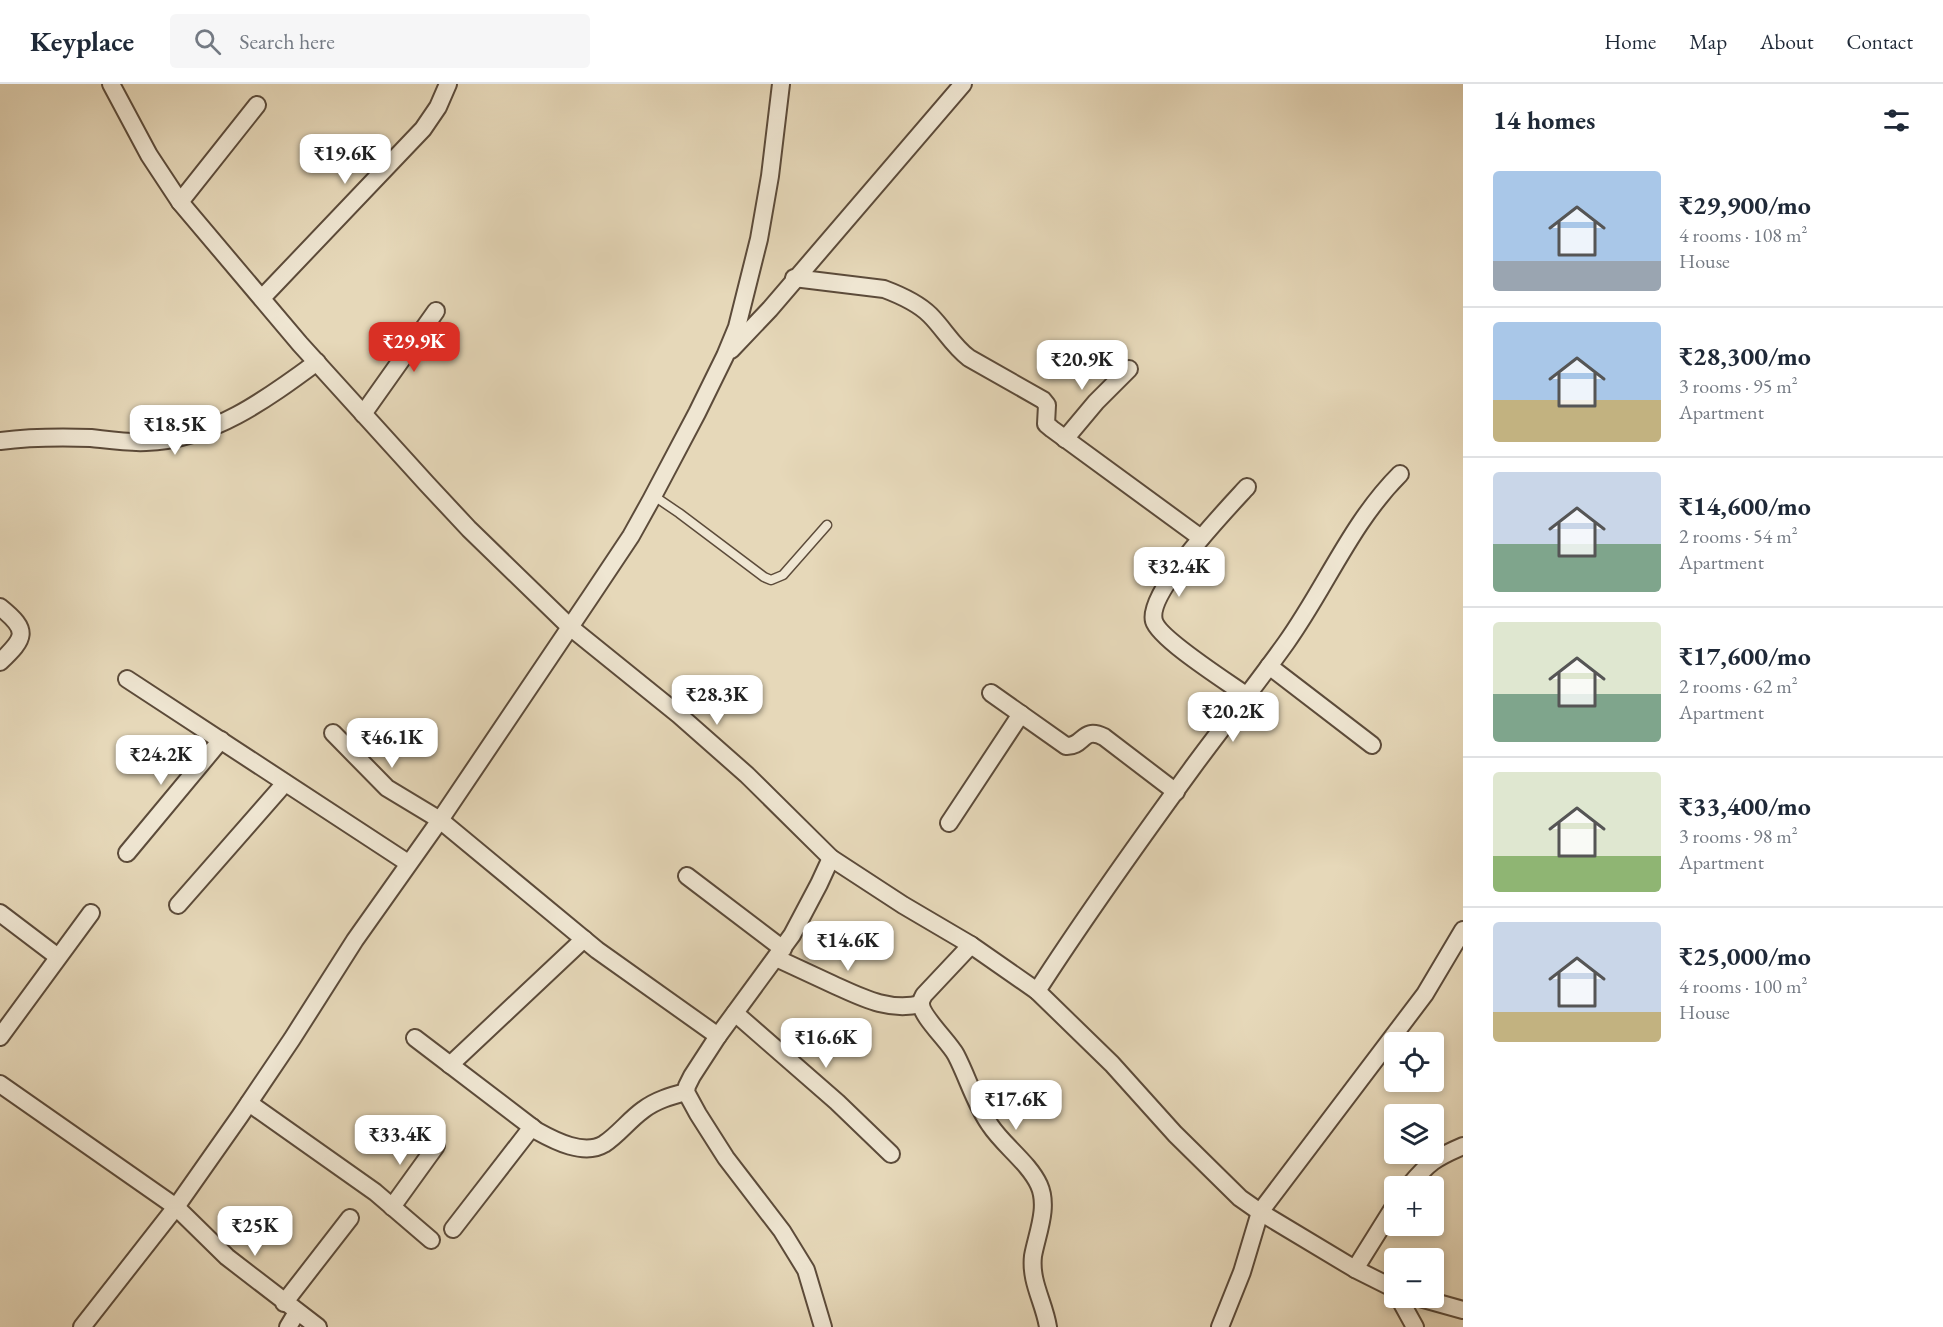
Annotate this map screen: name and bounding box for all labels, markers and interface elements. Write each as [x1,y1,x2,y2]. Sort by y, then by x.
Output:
search box [170,14,590,68]
text: Keyplace [30,23,134,59]
icon: search [191,25,224,58]
text: Search here [239,27,335,56]
text: Home [1604,28,1656,55]
text: Map [1689,28,1727,55]
text: About [1760,28,1813,55]
text: Contact [1846,28,1913,55]
text: 14 homes [1493,103,1595,137]
icon: filters [1880,104,1913,137]
pin: ₹19.6K [296,134,394,185]
text: ₹19.6K [314,140,376,166]
text: ₹29,900/mo [1679,188,1811,222]
icon: home [1541,195,1613,267]
text: 4 rooms · 108 m² [1679,222,1807,248]
text: House [1679,248,1730,274]
pin: ₹29.9K [365,322,463,373]
text: ₹29.9K [383,328,445,354]
text: ₹28,300/mo [1679,339,1811,373]
pin: ₹20.9K [1033,340,1131,391]
text: ₹20.9K [1051,346,1113,372]
icon: home [1541,346,1613,418]
text: 3 rooms · 95 m² [1679,373,1798,399]
text: Apartment [1679,399,1764,425]
pin: ₹18.5K [126,405,224,456]
text: ₹18.5K [144,411,206,437]
text: ₹14,600/mo [1679,489,1811,523]
icon: home [1541,496,1613,568]
text: 2 rooms · 54 m² [1679,523,1798,549]
pin: ₹32.4K [1130,547,1228,598]
text: Apartment [1679,549,1764,575]
text: ₹32.4K [1148,553,1210,579]
text: ₹17,600/mo [1679,639,1811,673]
icon: home [1541,646,1613,718]
text: 2 rooms · 62 m² [1679,673,1798,699]
pin: ₹28.3K [668,675,766,726]
text: ₹28.3K [686,681,748,707]
pin: ₹20.2K [1184,692,1282,743]
text: ₹20.2K [1202,698,1264,724]
text: Apartment [1679,699,1764,725]
pin: ₹46.1K [343,718,441,769]
text: ₹46.1K [361,724,423,750]
pin: ₹24.2K [112,735,210,786]
text: ₹24.2K [130,741,192,767]
text: ₹33,400/mo [1679,789,1811,823]
icon: home [1541,796,1613,868]
text: 3 rooms · 98 m² [1679,823,1798,849]
text: Apartment [1679,849,1764,875]
pin: ₹14.6K [799,921,897,972]
text: ₹14.6K [817,927,879,953]
text: ₹25,000/mo [1679,939,1811,973]
icon: home [1541,946,1613,1018]
text: 4 rooms · 100 m² [1679,973,1807,999]
text: House [1679,999,1730,1025]
pin: ₹16.6K [777,1018,875,1069]
text: ₹16.6K [795,1024,857,1050]
map controls [1384,1032,1444,1308]
button: locate [1384,1032,1444,1092]
pin: ₹17.6K [967,1080,1065,1131]
text: ₹17.6K [985,1086,1047,1112]
button: layers [1384,1104,1444,1164]
pin: ₹33.4K [351,1115,449,1166]
text: ₹33.4K [369,1121,431,1147]
button: + [1384,1176,1444,1236]
pin: ₹25K [219,1206,291,1257]
text: ₹25K [232,1212,278,1238]
button: − [1384,1248,1444,1308]

